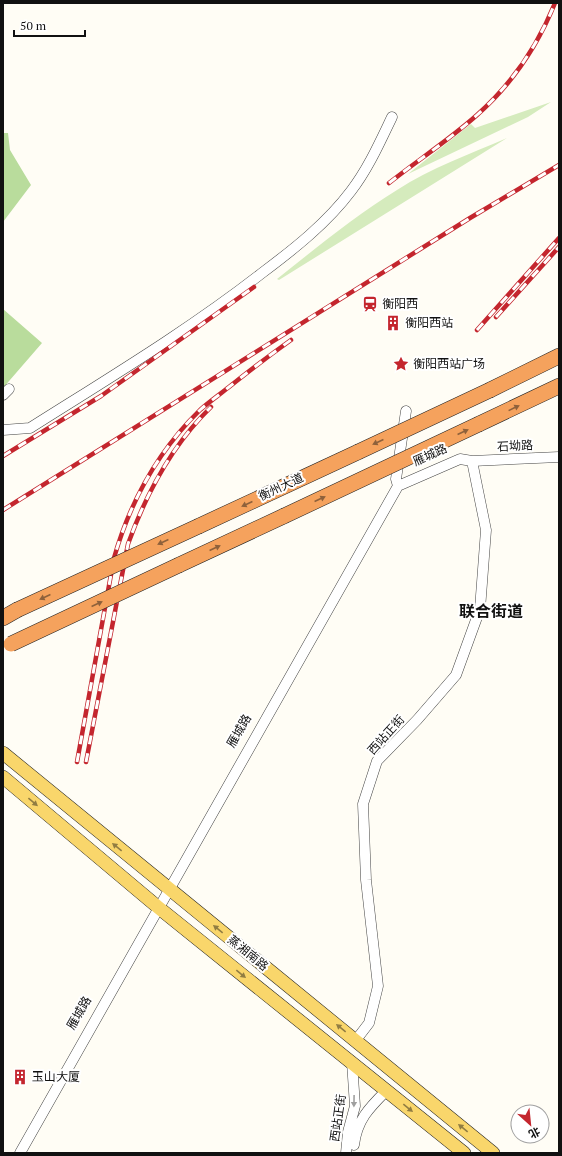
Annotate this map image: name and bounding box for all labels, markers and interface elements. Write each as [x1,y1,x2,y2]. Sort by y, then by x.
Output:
scale bar [14,12,85,38]
text: 50 m [20,18,47,33]
station icon: 衡阳西 [361,295,379,313]
place label: 衡阳西 [382,296,418,311]
building icon: 衡阳西站 [384,314,402,332]
place label: 衡阳西站 [405,315,453,330]
place icon: 衡阳西站广场 [392,355,410,373]
place label: 衡阳西站广场 [413,356,485,371]
one-way arrow [509,405,520,411]
one-way arrow [457,429,468,435]
street label: 石坳路 [497,437,533,454]
one-way arrow [373,439,384,445]
street label: 雁城路 [410,440,449,469]
street label: 衡州大道 [256,470,306,503]
one-way arrow [314,496,325,502]
one-way arrow [241,501,252,507]
one-way arrow [157,540,169,546]
one-way arrow [209,545,220,551]
one-way arrow [40,594,51,600]
district label: 联合街道 [459,600,523,622]
one-way arrow [91,601,102,607]
street label: 雁城路 [223,711,254,750]
street label: 西站正街 [364,712,407,758]
one-way arrow [28,798,38,807]
one-way arrow [112,843,123,851]
one-way arrow [213,925,223,933]
street label: 蒸湘南路 [225,932,272,974]
one-way arrow [236,969,247,978]
street label: 雁城路 [63,993,94,1032]
one-way arrow [335,1024,346,1033]
building icon: 玉山大厦 [11,1068,29,1086]
place label: 玉山大厦 [32,1069,80,1084]
street label: 西站正街 [327,1093,348,1143]
one-way arrow [351,1095,358,1107]
one-way arrow [402,1104,413,1113]
north arrow [510,1104,550,1144]
one-way arrow [458,1124,469,1133]
text: 北 [526,1124,543,1142]

